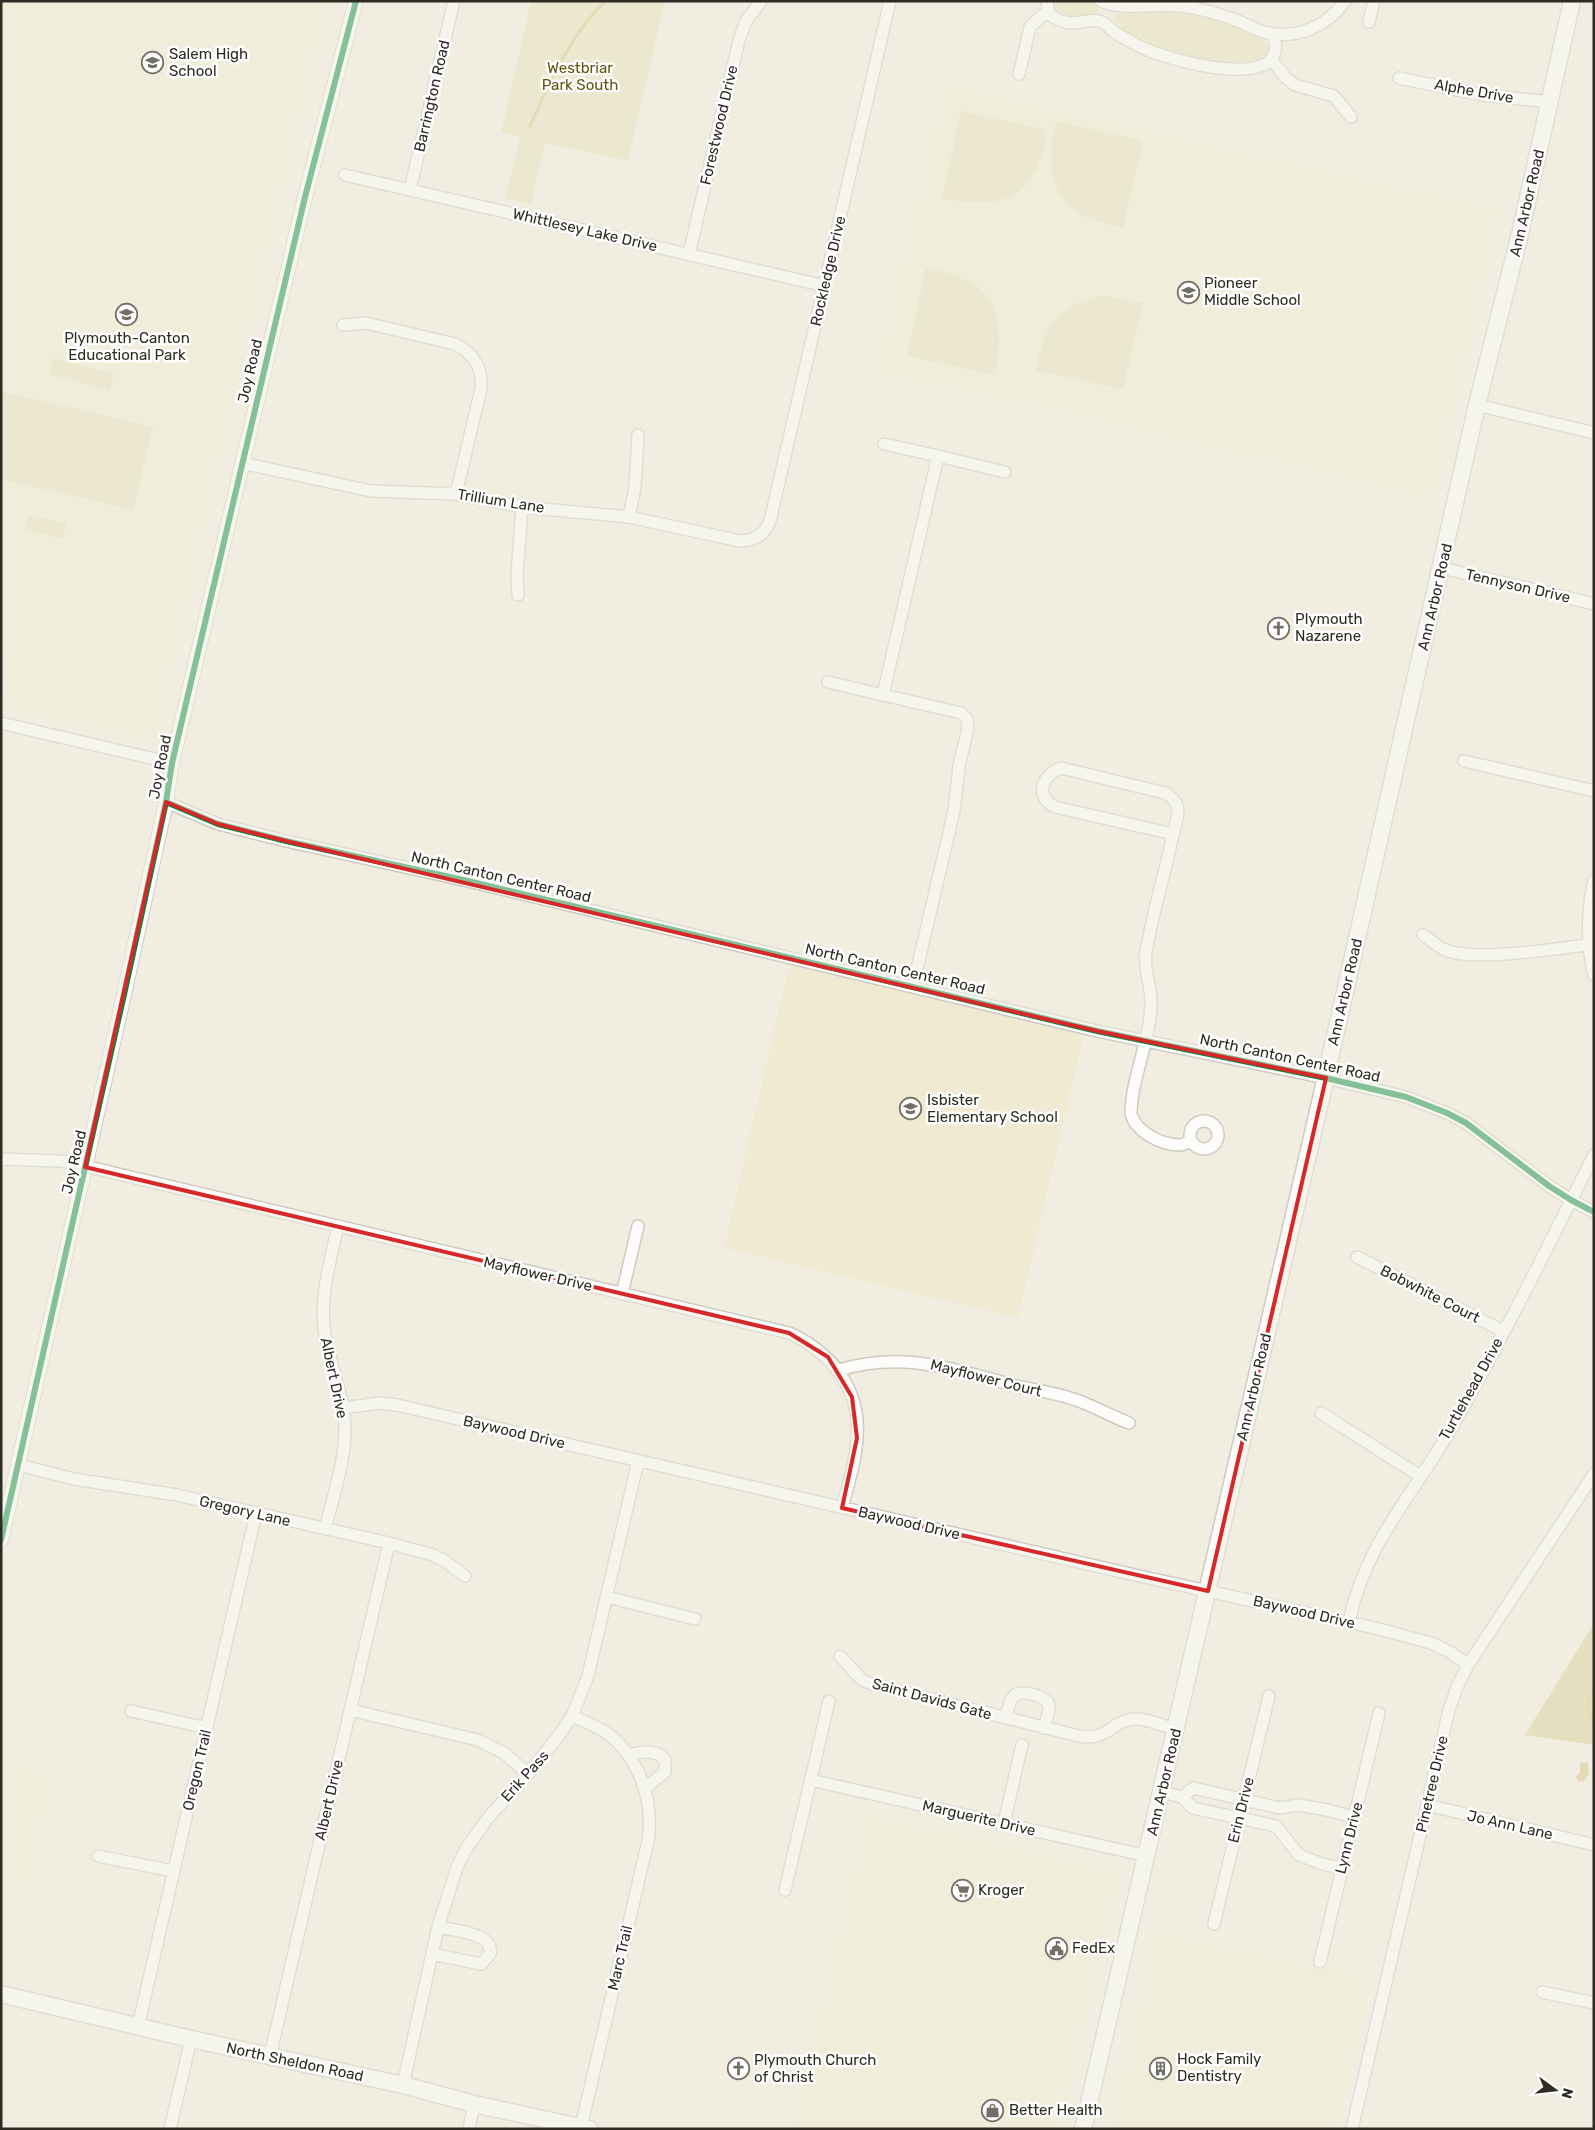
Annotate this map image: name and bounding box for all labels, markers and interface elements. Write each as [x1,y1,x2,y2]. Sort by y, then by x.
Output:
street label: Barrington Road [410,38,454,154]
place label: Salem High School [169,45,248,80]
school or university icon: Salem High School [141,51,165,75]
park label: Westbriar Park South [542,59,618,94]
street label: Forestwood Drive [696,63,742,187]
street label: Alphe Drive [1433,75,1515,107]
street label: Ann Arbor Road [1506,148,1548,258]
street label: Whittlesey Lake Drive [511,205,659,255]
street label: Rockledge Drive [807,214,849,328]
place label: Pioneer Middle School [1204,274,1301,309]
school or university icon: Pioneer Middle School [1176,280,1200,304]
school or university icon: Plymouth-Canton Educational Park [115,303,139,327]
place label: Plymouth-Canton Educational Park [64,329,190,364]
street label: Joy Road [234,337,266,405]
street label: Trillium Lane [456,485,546,517]
street label: Ann Arbor Road [1414,542,1456,652]
street label: Tennyson Drive [1464,565,1572,607]
place label: Plymouth Nazarene [1295,610,1363,645]
church icon: Plymouth Nazarene [1267,616,1291,640]
street label: Joy Road [145,733,175,801]
street label: North Canton Center Road [409,848,593,906]
street label: Ann Arbor Road [1324,937,1366,1047]
street label: North Canton Center Road [803,940,987,998]
street label: North Canton Center Road [1198,1030,1382,1086]
place label: Isbister Elementary School [927,1091,1058,1126]
school or university icon: Isbister Elementary School [899,1097,923,1121]
street label: Joy Road [58,1128,90,1196]
street label: Mayflower Drive [482,1253,594,1295]
street label: Bobwhite Court [1377,1261,1483,1327]
street label: Ann Arbor Road [1233,1332,1275,1442]
street label: Turtlehead Drive [1435,1334,1507,1444]
street label: Albert Drive [317,1336,351,1420]
street label: Mayflower Court [928,1355,1044,1401]
street label: Baywood Drive [461,1412,567,1452]
street label: Gregory Lane [198,1492,292,1530]
street label: Baywood Drive [856,1503,962,1543]
street label: Baywood Drive [1251,1592,1357,1632]
street label: Saint Davids Gate [870,1674,994,1724]
street label: Ann Arbor Road [1143,1727,1185,1837]
street label: Oregon Trail [179,1728,215,1812]
street label: Pinetree Drive [1412,1734,1452,1834]
street label: Erik Pass [497,1746,553,1805]
street label: Albert Drive [311,1758,347,1842]
street label: Erin Drive [1224,1775,1258,1845]
street label: Marguerite Drive [921,1796,1037,1840]
street label: Lynn Drive [1331,1800,1367,1876]
street label: Jo Ann Lane [1465,1806,1555,1844]
supermarket icon: Kroger [950,1878,974,1902]
place label: Kroger [978,1881,1025,1899]
street label: Marc Trail [604,1924,636,1992]
public building icon: FedEx [1044,1936,1068,1960]
place label: FedEx [1072,1939,1115,1957]
street label: North Sheldon Road [225,2039,365,2085]
place label: Hock Family Dentistry [1177,2050,1261,2085]
place label: Plymouth Church of Christ [754,2051,876,2086]
building icon: Hock Family Dentistry [1149,2056,1173,2080]
church icon: Plymouth Church of Christ [726,2057,750,2081]
north arrow [1530,2065,1580,2115]
text: N [1558,2086,1577,2100]
shop icon: Better Health [981,2098,1005,2122]
place label: Better Health [1009,2101,1103,2119]

